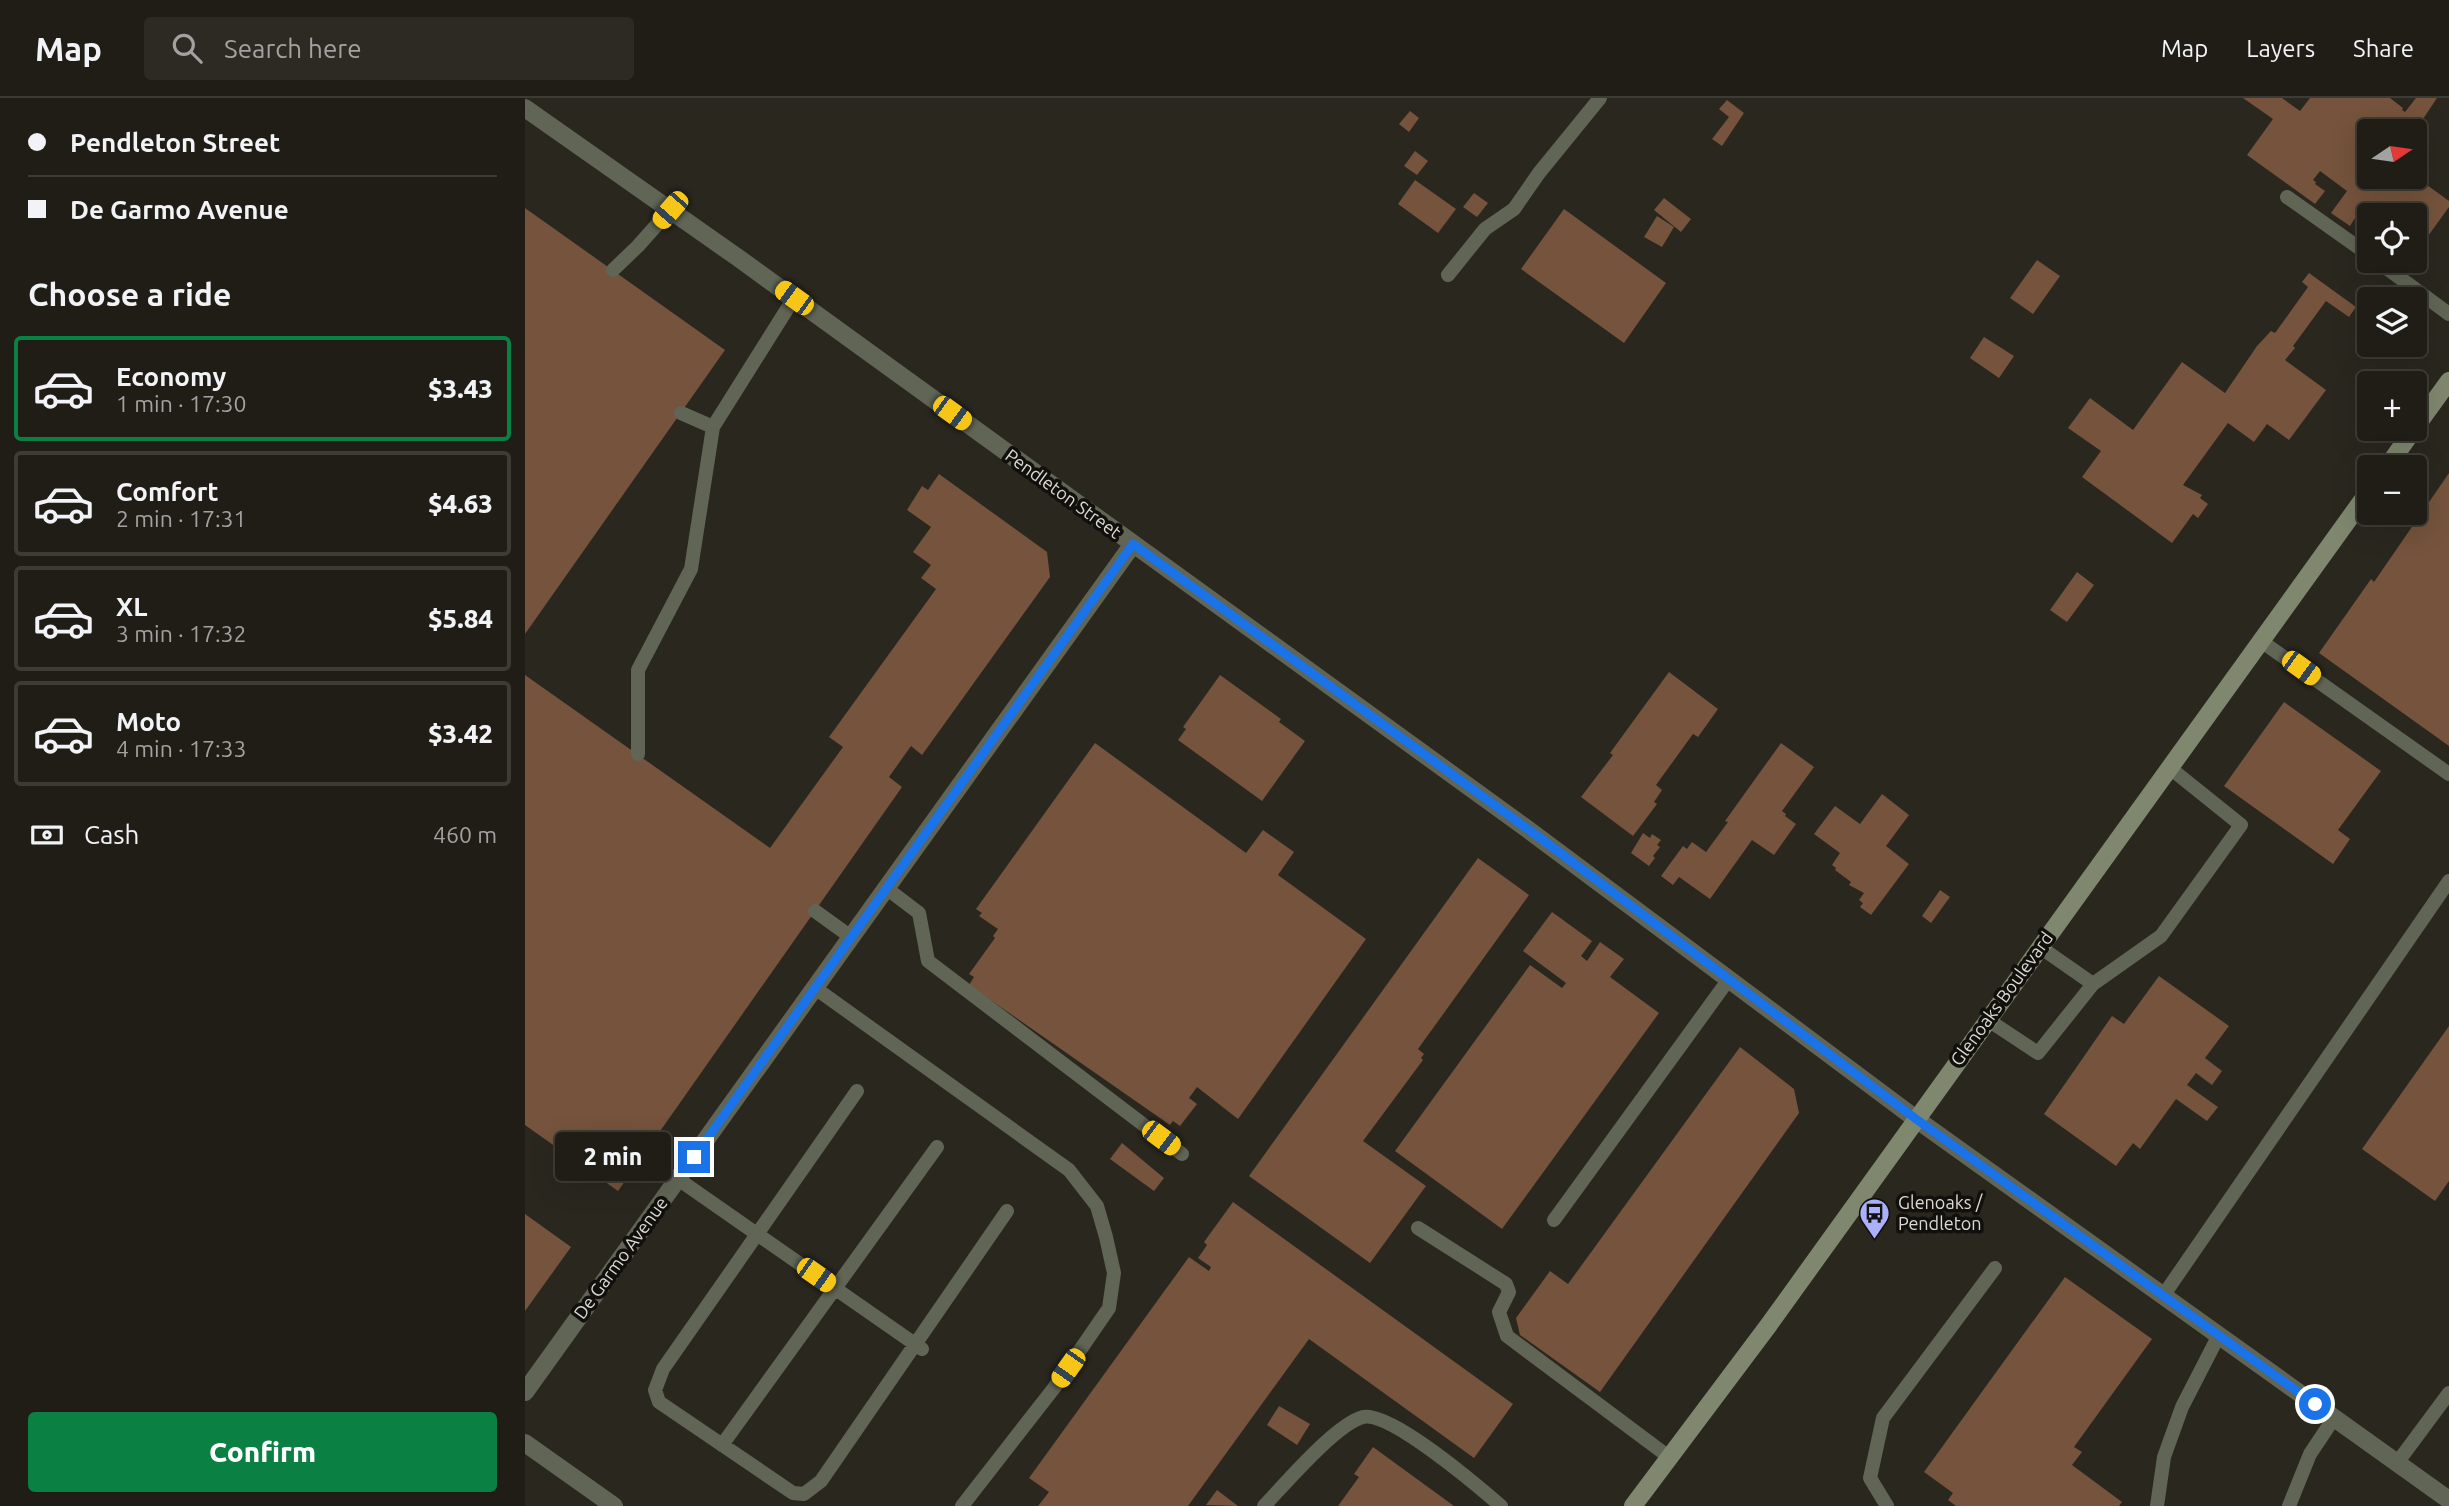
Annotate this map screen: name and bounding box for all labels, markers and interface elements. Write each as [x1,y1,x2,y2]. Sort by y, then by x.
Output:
search box [144,17,634,80]
icon: search [168,29,206,67]
text: Map [35,30,102,67]
text: Search here [224,34,362,63]
text: Map [2161,35,2208,62]
text: Layers [2246,35,2315,62]
text: Share [2353,35,2414,62]
north arrow [2357,119,2427,189]
map controls [2357,119,2427,525]
text: Pendleton Street [70,128,280,157]
car [649,187,692,233]
text: De Garmo Avenue [70,195,289,224]
button: locate [2357,203,2427,273]
text: Choose a ride [28,276,231,312]
car [771,277,818,319]
button: layers [2357,287,2427,357]
icon: car [32,357,95,420]
text: Economy [116,362,226,391]
button: + [2357,371,2427,441]
text: $3.43 [428,374,493,403]
text: 1 min · 17:30 [116,391,247,416]
car [929,392,976,434]
street label: Pendleton Street [1002,445,1125,542]
button: − [2357,455,2427,525]
icon: car [32,472,95,535]
text: Comfort [116,477,219,506]
text: $4.63 [428,489,493,518]
text: 2 min · 17:31 [116,506,247,531]
icon: car [32,587,95,650]
text: XL [116,592,147,621]
text: $5.84 [428,604,493,633]
text: 3 min · 17:32 [116,621,247,646]
car [2278,647,2325,689]
icon: car [32,702,95,765]
text: Moto [116,707,181,736]
text: $3.42 [428,719,493,748]
text: 4 min · 17:33 [116,736,247,761]
icon: cash [28,816,66,854]
text: Cash [84,820,139,849]
text: 460 m [433,822,497,847]
street label: Glenoaks Boulevard [1946,928,2056,1069]
car [1138,1117,1185,1159]
callout: 2 min [554,1132,669,1182]
route end [678,1141,710,1173]
text: 2 min [584,1144,642,1169]
place label: Glenoaks / Pendleton [1898,1192,1984,1233]
street label: De Garmo Avenue [569,1193,671,1322]
bus stop icon: Glenoaks / Pendleton [1858,1196,1892,1240]
car [793,1254,840,1296]
car [1048,1345,1089,1391]
route start [2299,1388,2331,1420]
button: Confirm [28,1412,497,1492]

